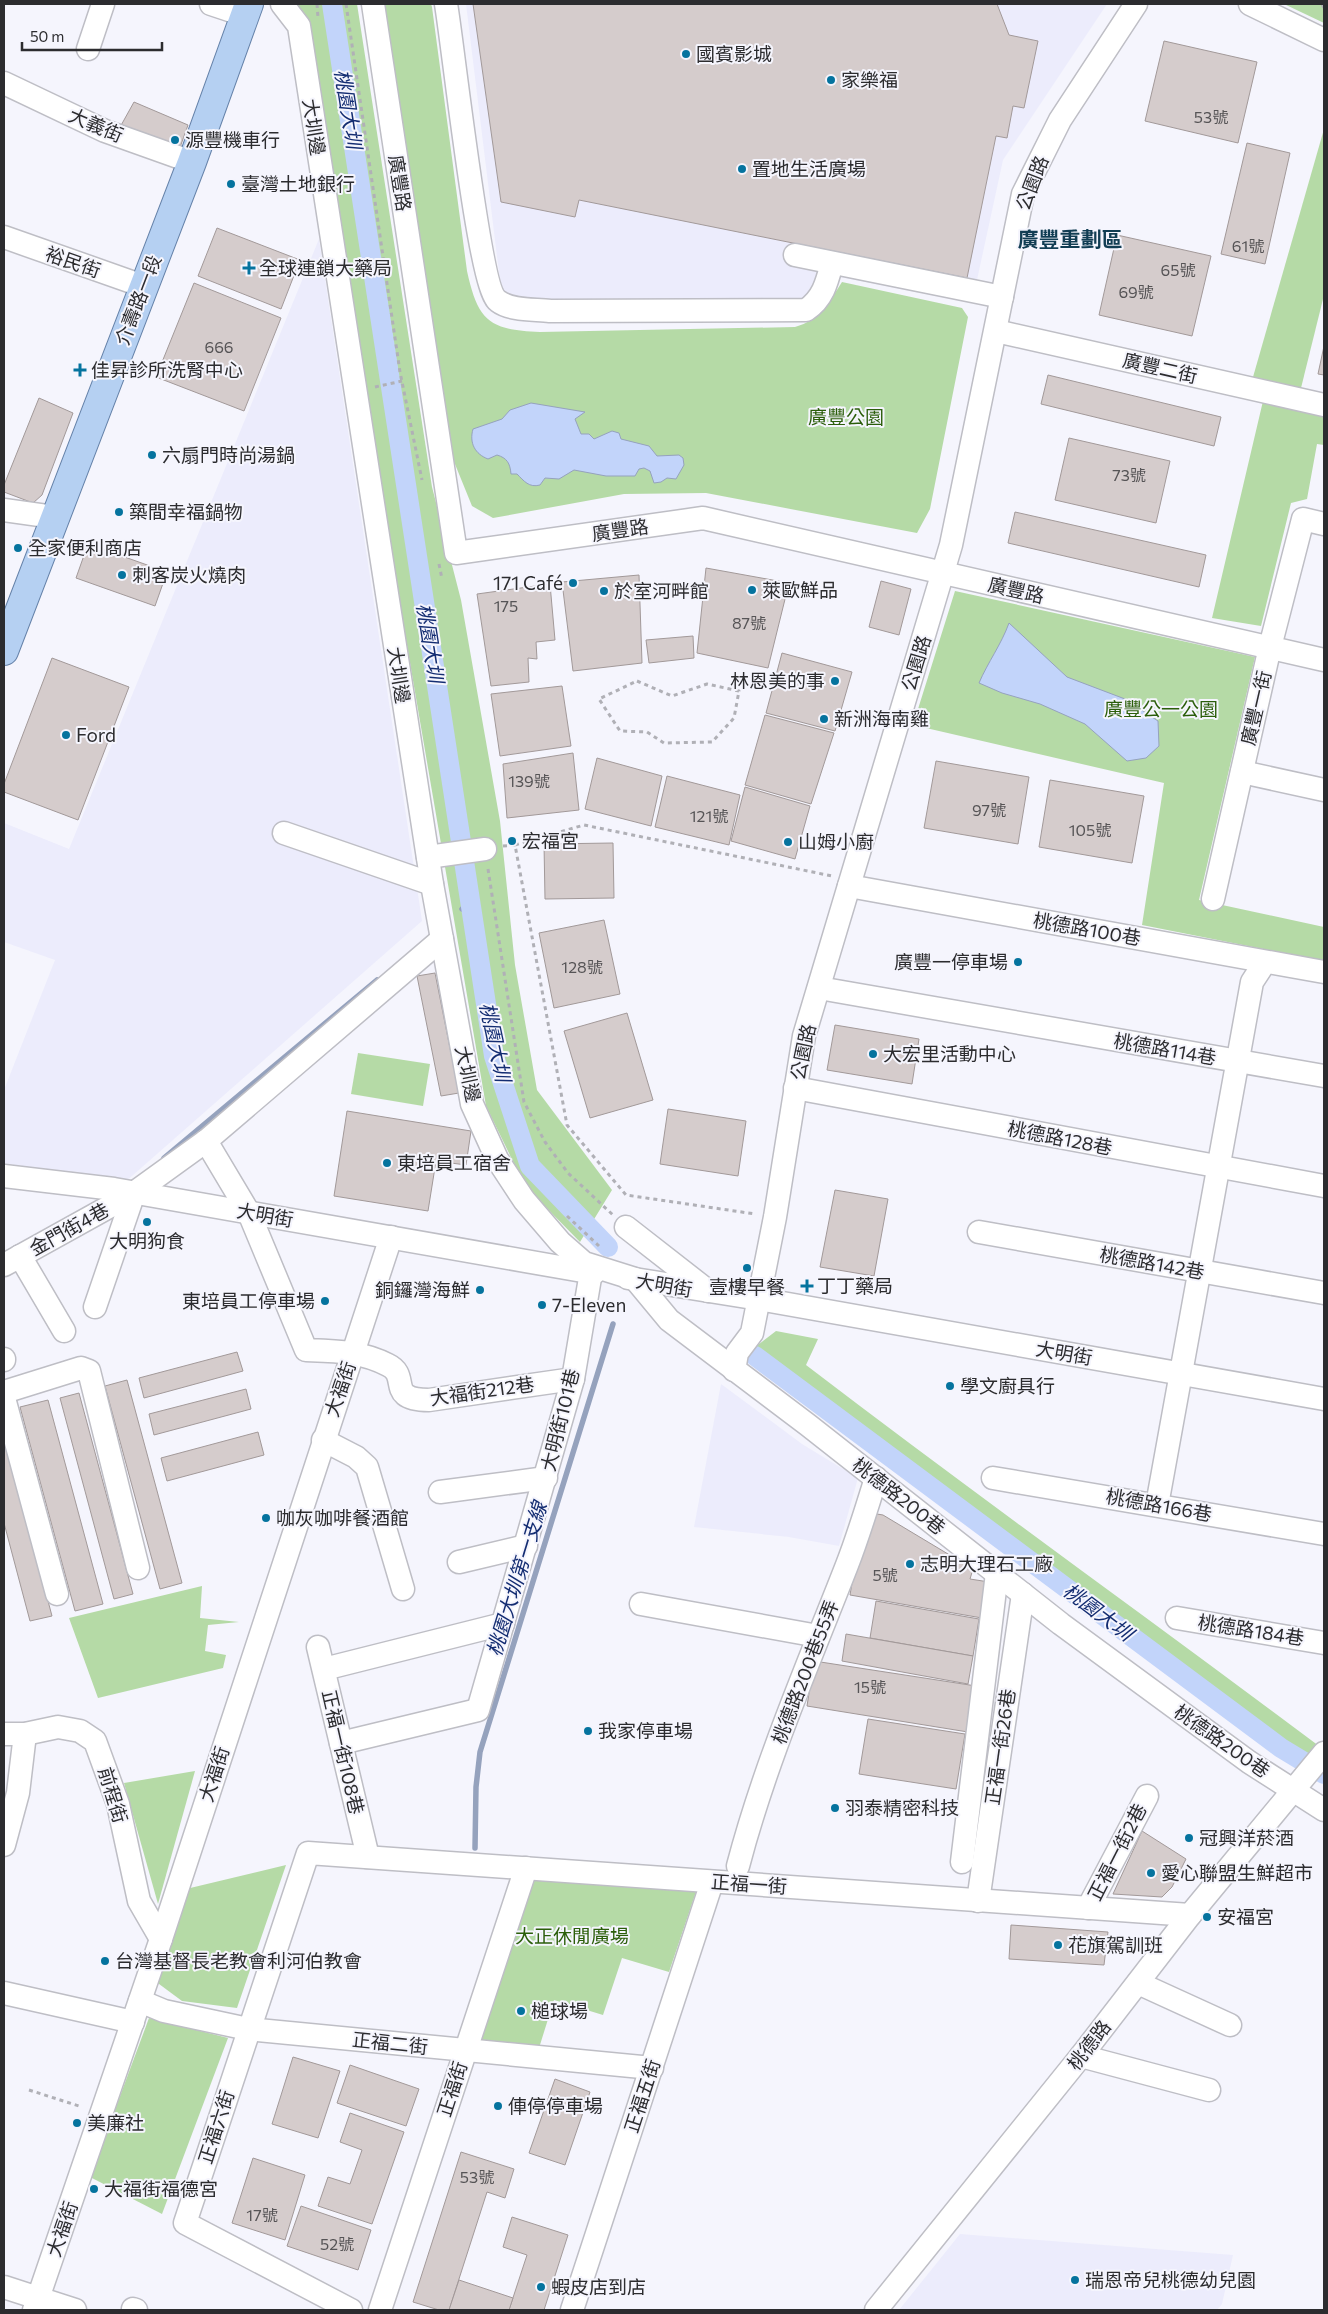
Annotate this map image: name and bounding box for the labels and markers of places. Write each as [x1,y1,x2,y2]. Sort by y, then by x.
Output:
place label: 國賓影城 [696,42,772,65]
marker: 國賓影城 [680,48,692,60]
place label: 家樂福 [841,68,898,91]
marker: 家樂福 [825,74,837,86]
place label: 源豐機車行 [185,128,280,151]
marker: 源豐機車行 [169,134,181,146]
place label: 置地生活廣場 [752,157,866,180]
marker: 置地生活廣場 [736,163,748,175]
place label: 臺灣土地銀行 [241,172,355,195]
marker: 臺灣土地銀行 [225,178,237,190]
place label: 全球連鎖大藥局 [259,256,392,279]
marker: 全球連鎖大藥局 [243,262,255,274]
place label: 佳昇診所洗腎中心 [91,358,243,381]
marker: 佳昇診所洗腎中心 [73,363,87,377]
place label: 六扇門時尚湯鍋 [162,443,295,466]
marker: 六扇門時尚湯鍋 [146,449,158,461]
place label: 築間幸福鍋物 [129,500,243,523]
marker: 築間幸福鍋物 [113,506,125,518]
place label: 全家便利商店 [28,536,142,559]
marker: 全家便利商店 [12,542,24,554]
place label: 刺客炭火燒肉 [132,563,246,586]
marker: 刺客炭火燒肉 [116,569,128,581]
place label: 171 Café [493,571,563,594]
marker: 171 Café [567,577,579,589]
place label: 萊歐鮮品 [762,578,838,601]
place label: 於室河畔館 [614,579,709,602]
marker: 萊歐鮮品 [746,584,758,596]
marker: 於室河畔館 [598,585,610,597]
place label: 林恩美的事 [730,669,825,692]
marker: 林恩美的事 [829,675,841,687]
place label: 新洲海南雞 [834,707,929,730]
marker: 新洲海南雞 [818,713,830,725]
place label: Ford [76,723,116,746]
marker: Ford [60,729,72,741]
place label: 宏福宮 [522,829,579,852]
place label: 山姆小廚 [798,830,874,853]
marker: 宏福宮 [506,835,518,847]
marker: 山姆小廚 [782,836,794,848]
place label: 廣豐一停車場 [894,950,1008,973]
marker: 廣豐一停車場 [1012,956,1024,968]
place label: 大宏里活動中心 [883,1042,1016,1065]
marker: 大宏里活動中心 [867,1048,879,1060]
place label: 東培員工宿舍 [397,1151,511,1174]
marker: 東培員工宿舍 [381,1157,393,1169]
marker: 大明狗食 [141,1216,153,1228]
place label: 大明狗食 [109,1229,185,1252]
marker: 壹樓早餐 [741,1262,753,1274]
place label: 丁丁藥局 [817,1274,893,1297]
place label: 壹樓早餐 [709,1275,785,1298]
place label: 銅鑼灣海鮮 [375,1278,470,1301]
marker: 丁丁藥局 [801,1280,813,1292]
marker: 銅鑼灣海鮮 [474,1284,486,1296]
place label: 東培員工停車場 [182,1289,315,1312]
place label: 7-Eleven [552,1293,626,1316]
marker: 東培員工停車場 [319,1295,331,1307]
marker: 7-Eleven [536,1299,548,1311]
place label: 學文廚具行 [960,1374,1055,1397]
marker: 學文廚具行 [944,1380,956,1392]
place label: 咖灰咖啡餐酒館 [276,1506,409,1529]
marker: 咖灰咖啡餐酒館 [260,1512,272,1524]
place label: 志明大理石工廠 [920,1552,1053,1575]
marker: 志明大理石工廠 [904,1558,916,1570]
place label: 我家停車場 [598,1719,693,1742]
marker: 我家停車場 [582,1725,594,1737]
place label: 羽泰精密科技 [845,1796,959,1819]
marker: 羽泰精密科技 [829,1802,841,1814]
place label: 冠興洋菸酒 [1199,1826,1294,1849]
marker: 冠興洋菸酒 [1183,1832,1195,1844]
place label: 愛心聯盟生鮮超市 [1161,1861,1313,1884]
marker: 愛心聯盟生鮮超市 [1145,1867,1157,1879]
place label: 安福宮 [1217,1905,1274,1928]
marker: 安福宮 [1201,1911,1213,1923]
place label: 花旗駕訓班 [1068,1933,1163,1956]
marker: 花旗駕訓班 [1052,1939,1064,1951]
place label: 台灣基督長老教會利河伯教會 [115,1949,362,1972]
marker: 台灣基督長老教會利河伯教會 [99,1955,111,1967]
place label: 槌球場 [531,1999,588,2022]
marker: 槌球場 [515,2005,527,2017]
place label: 俥停停車場 [508,2094,603,2117]
marker: 俥停停車場 [492,2100,504,2112]
place label: 美廉社 [87,2111,144,2134]
marker: 美廉社 [71,2117,83,2129]
place label: 大福街福德宮 [104,2177,218,2200]
marker: 大福街福德宮 [88,2183,100,2195]
place label: 瑞恩帝兒桃德幼兒園 [1085,2268,1256,2291]
marker: 瑞恩帝兒桃德幼兒園 [1069,2274,1081,2286]
place label: 蝦皮店到店 [551,2275,646,2298]
marker: 蝦皮店到店 [535,2281,547,2293]

